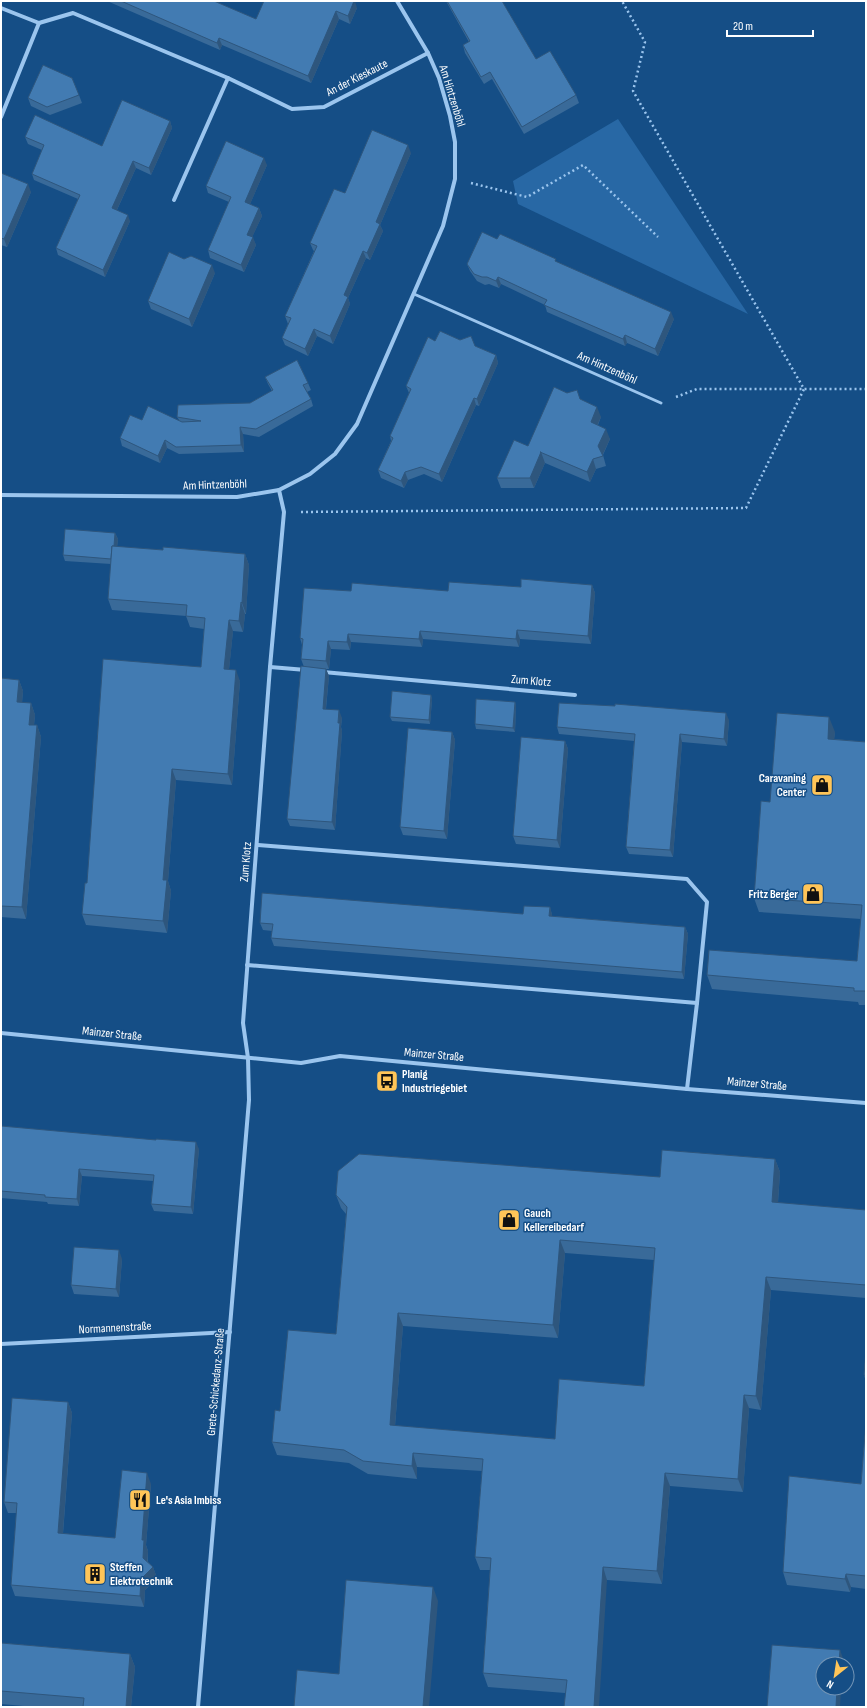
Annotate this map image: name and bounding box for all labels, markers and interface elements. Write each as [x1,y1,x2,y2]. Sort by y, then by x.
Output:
scale bar [727,12,813,38]
text: 20 m [733,19,753,34]
street label: An der Kieskaute [323,56,390,100]
street label: Am Hintzenböhl [435,62,468,129]
street label: Am Hintzenböhl [574,348,639,388]
street label: Am Hintzenböhl [182,476,247,494]
street label: Zum Klotz [510,672,552,690]
place label: Caravaning Center [759,771,806,800]
shop icon: Caravaning Center [809,772,835,798]
street label: Zum Klotz [237,841,255,883]
shop icon: Fritz Berger [800,881,826,907]
place label: Fritz Berger [748,887,798,902]
street label: Mainzer Straße [81,1023,143,1045]
street label: Mainzer Straße [403,1045,465,1065]
place label: Planig Industriegebiet [402,1067,467,1096]
bus stop icon: Planig Industriegebiet [374,1068,400,1094]
street label: Mainzer Straße [726,1074,788,1094]
place label: Gauch Kellereibedarf [524,1206,584,1235]
shop icon: Gauch Kellereibedarf [496,1207,522,1233]
street label: Normannenstraße [78,1319,152,1337]
street label: Grete-Schickedanz-Straße [204,1327,228,1436]
restaurant icon: Le's Asia Imbiss [127,1487,153,1513]
place label: Le's Asia Imbiss [156,1493,222,1508]
place label: Steffen Elektrotechnik [110,1560,173,1589]
building icon: Steffen Elektrotechnik [82,1561,108,1587]
north arrow [815,1656,855,1696]
text: N [824,1677,836,1691]

